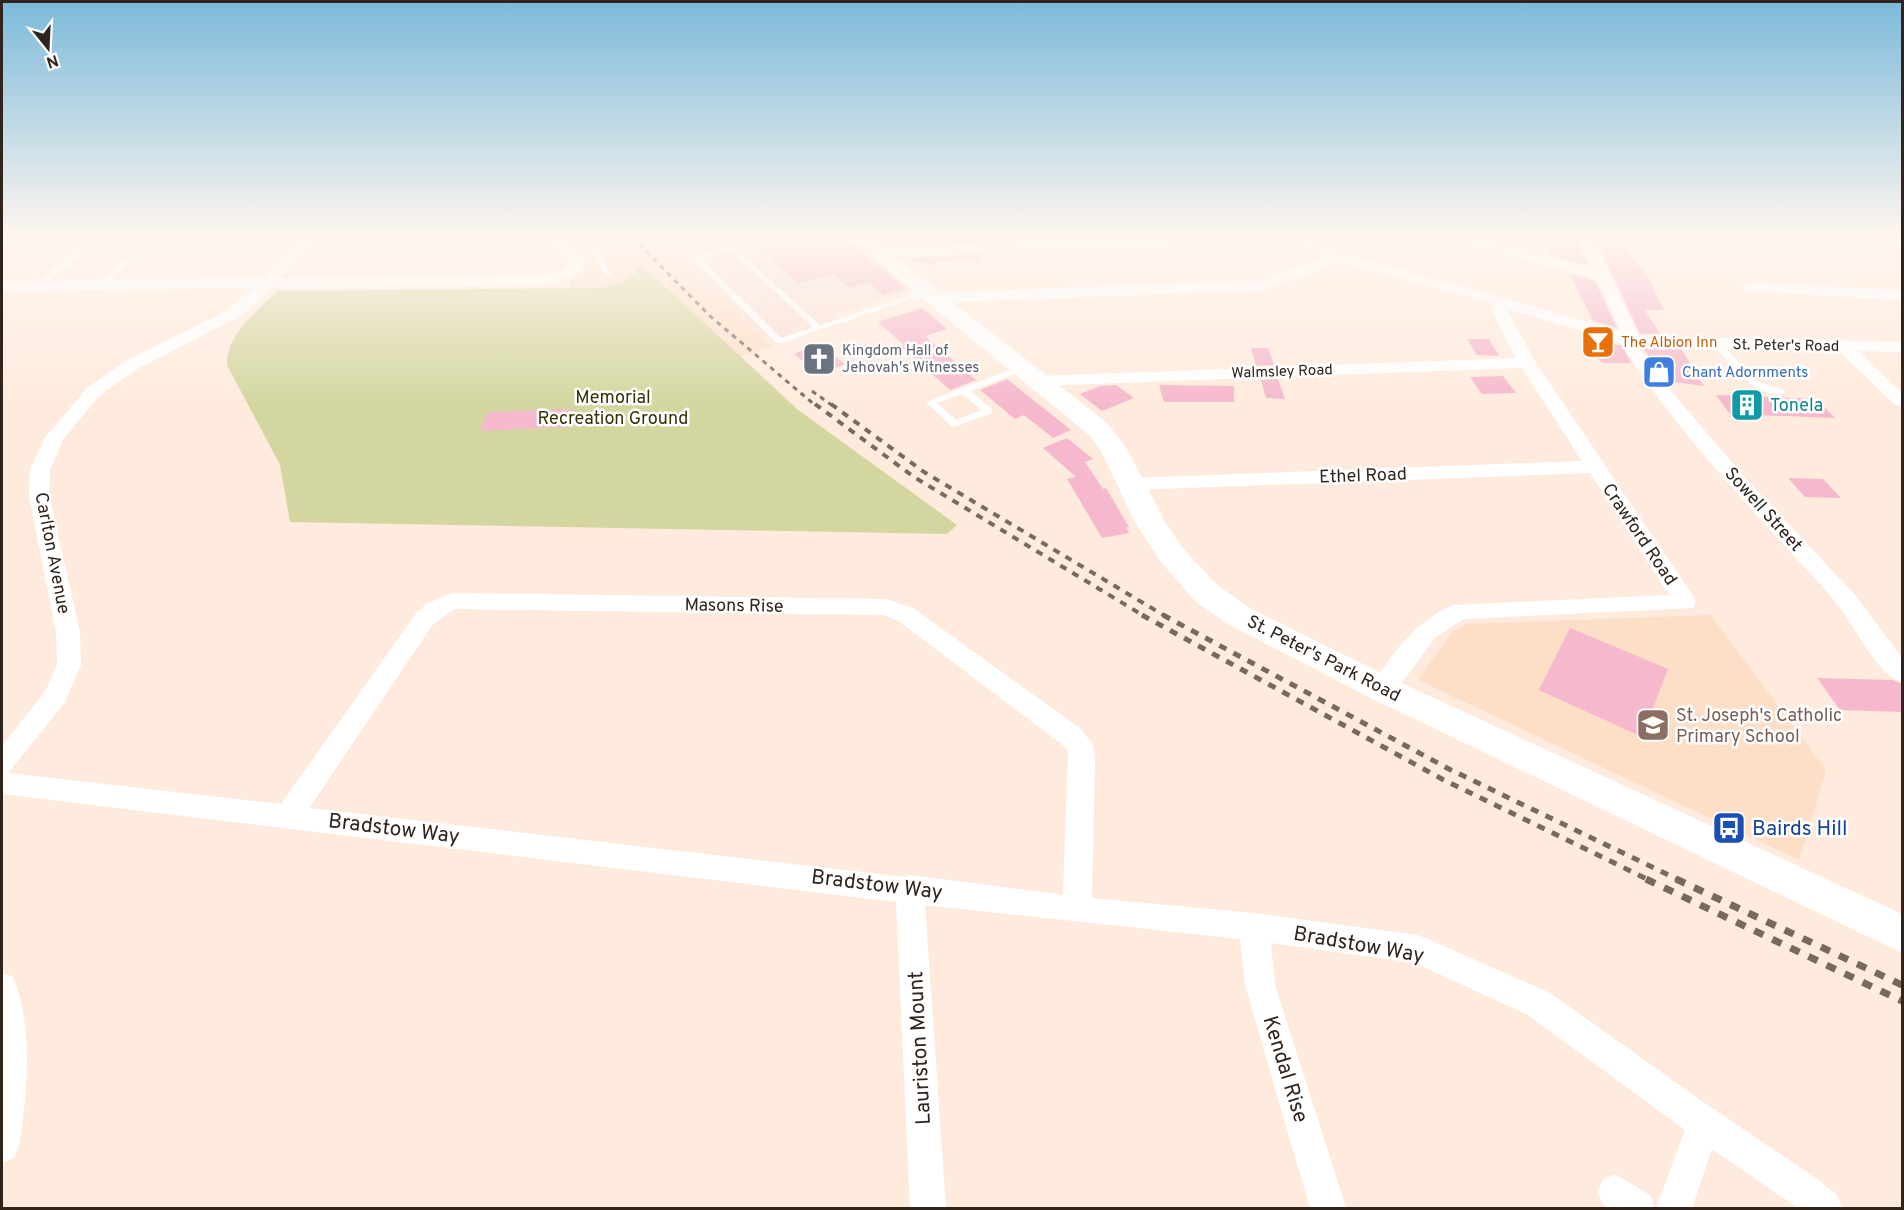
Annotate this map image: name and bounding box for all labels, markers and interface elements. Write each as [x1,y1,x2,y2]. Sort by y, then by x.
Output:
north arrow [18,18,78,78]
text: N [43,49,61,72]
bar icon: The Albion Inn [1580,324,1616,360]
place label: The Albion Inn [1621,334,1717,353]
street label: St. Peter's Road [1733,336,1839,357]
church icon: Kingdom Hall of Jehovah's Witnesses [801,341,837,377]
place label: Kingdom Hall of Jehovah's Witnesses [842,342,979,378]
shop icon: Chant Adornments [1641,354,1677,390]
street label: Walmsley Road [1231,361,1333,384]
place label: Chant Adornments [1682,364,1808,383]
park label: Memorial Recreation Ground [537,387,689,431]
building icon: Tonela [1729,387,1765,423]
place label: Tonela [1770,395,1823,418]
street label: Ethel Road [1319,463,1407,490]
street label: Sowell Street [1719,463,1807,557]
street label: Crawford Road [1596,479,1681,590]
street label: Carlton Avenue [28,491,75,616]
street label: Masons Rise [684,594,784,619]
street label: St. Peter's Park Road [1243,611,1404,708]
place label: St. Joseph's Catholic Primary School [1676,705,1842,749]
school or university icon: St. Joseph's Catholic Primary School [1635,707,1671,743]
street label: Bradstow Way [326,808,461,851]
bus stop icon: Bairds Hill [1711,810,1747,846]
place label: Bairds Hill [1752,816,1848,843]
street label: Bradstow Way [809,864,944,907]
street label: Bradstow Way [1291,921,1426,970]
street label: Lauriston Mount [903,970,938,1125]
street label: Kendal Rise [1255,1013,1314,1126]

